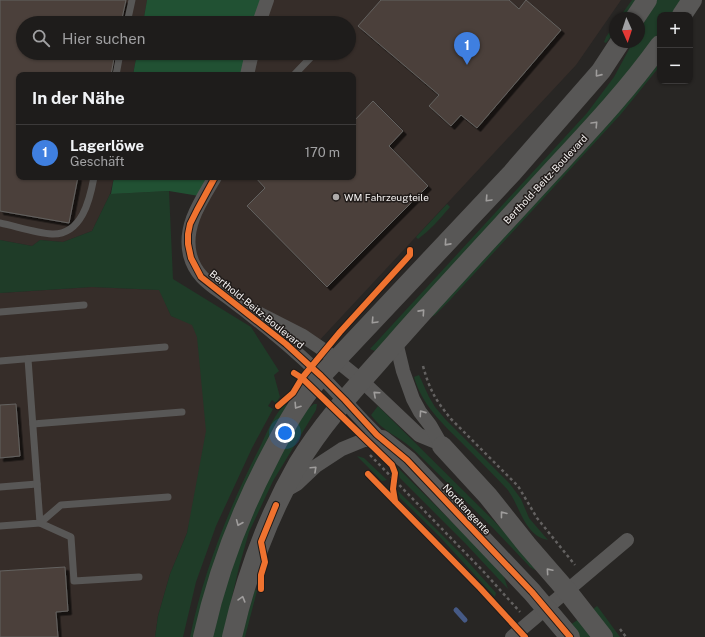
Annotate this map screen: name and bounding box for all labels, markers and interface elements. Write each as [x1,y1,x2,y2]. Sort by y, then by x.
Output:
north arrow [609,12,645,48]
map controls [657,12,693,84]
button: + [657,12,693,48]
search box [16,16,356,60]
icon: search [30,27,52,49]
text: Hier suchen [62,30,145,47]
pin: 1 [454,32,480,65]
button: − [657,48,693,84]
one-way arrow [595,69,602,77]
text: In der Nähe [32,88,125,108]
one-way arrow [591,121,598,129]
street label: Berthold-Beitz-Boulevard [500,132,590,226]
text: Lagerlöwe [70,137,144,154]
text: 1 [42,145,48,160]
text: 170 m [305,145,340,160]
text: Geschäft [70,154,125,169]
place label: WM Fahrzeugteile [344,191,429,203]
marker: WM Fahrzeugteile [331,192,341,202]
one-way arrow [486,194,493,201]
one-way arrow [444,238,452,246]
street label: Berthold-Beitz-Boulevard [207,267,307,351]
one-way arrow [417,309,424,317]
one-way arrow [372,316,379,323]
one-way arrow [374,392,381,399]
one-way arrow [295,402,302,409]
one-way arrow [420,411,427,418]
your location [275,423,295,443]
one-way arrow [309,466,317,474]
street label: Nordtangente [441,481,494,537]
one-way arrow [500,512,507,519]
one-way arrow [235,519,243,526]
one-way arrow [546,568,553,575]
one-way arrow [237,596,246,603]

